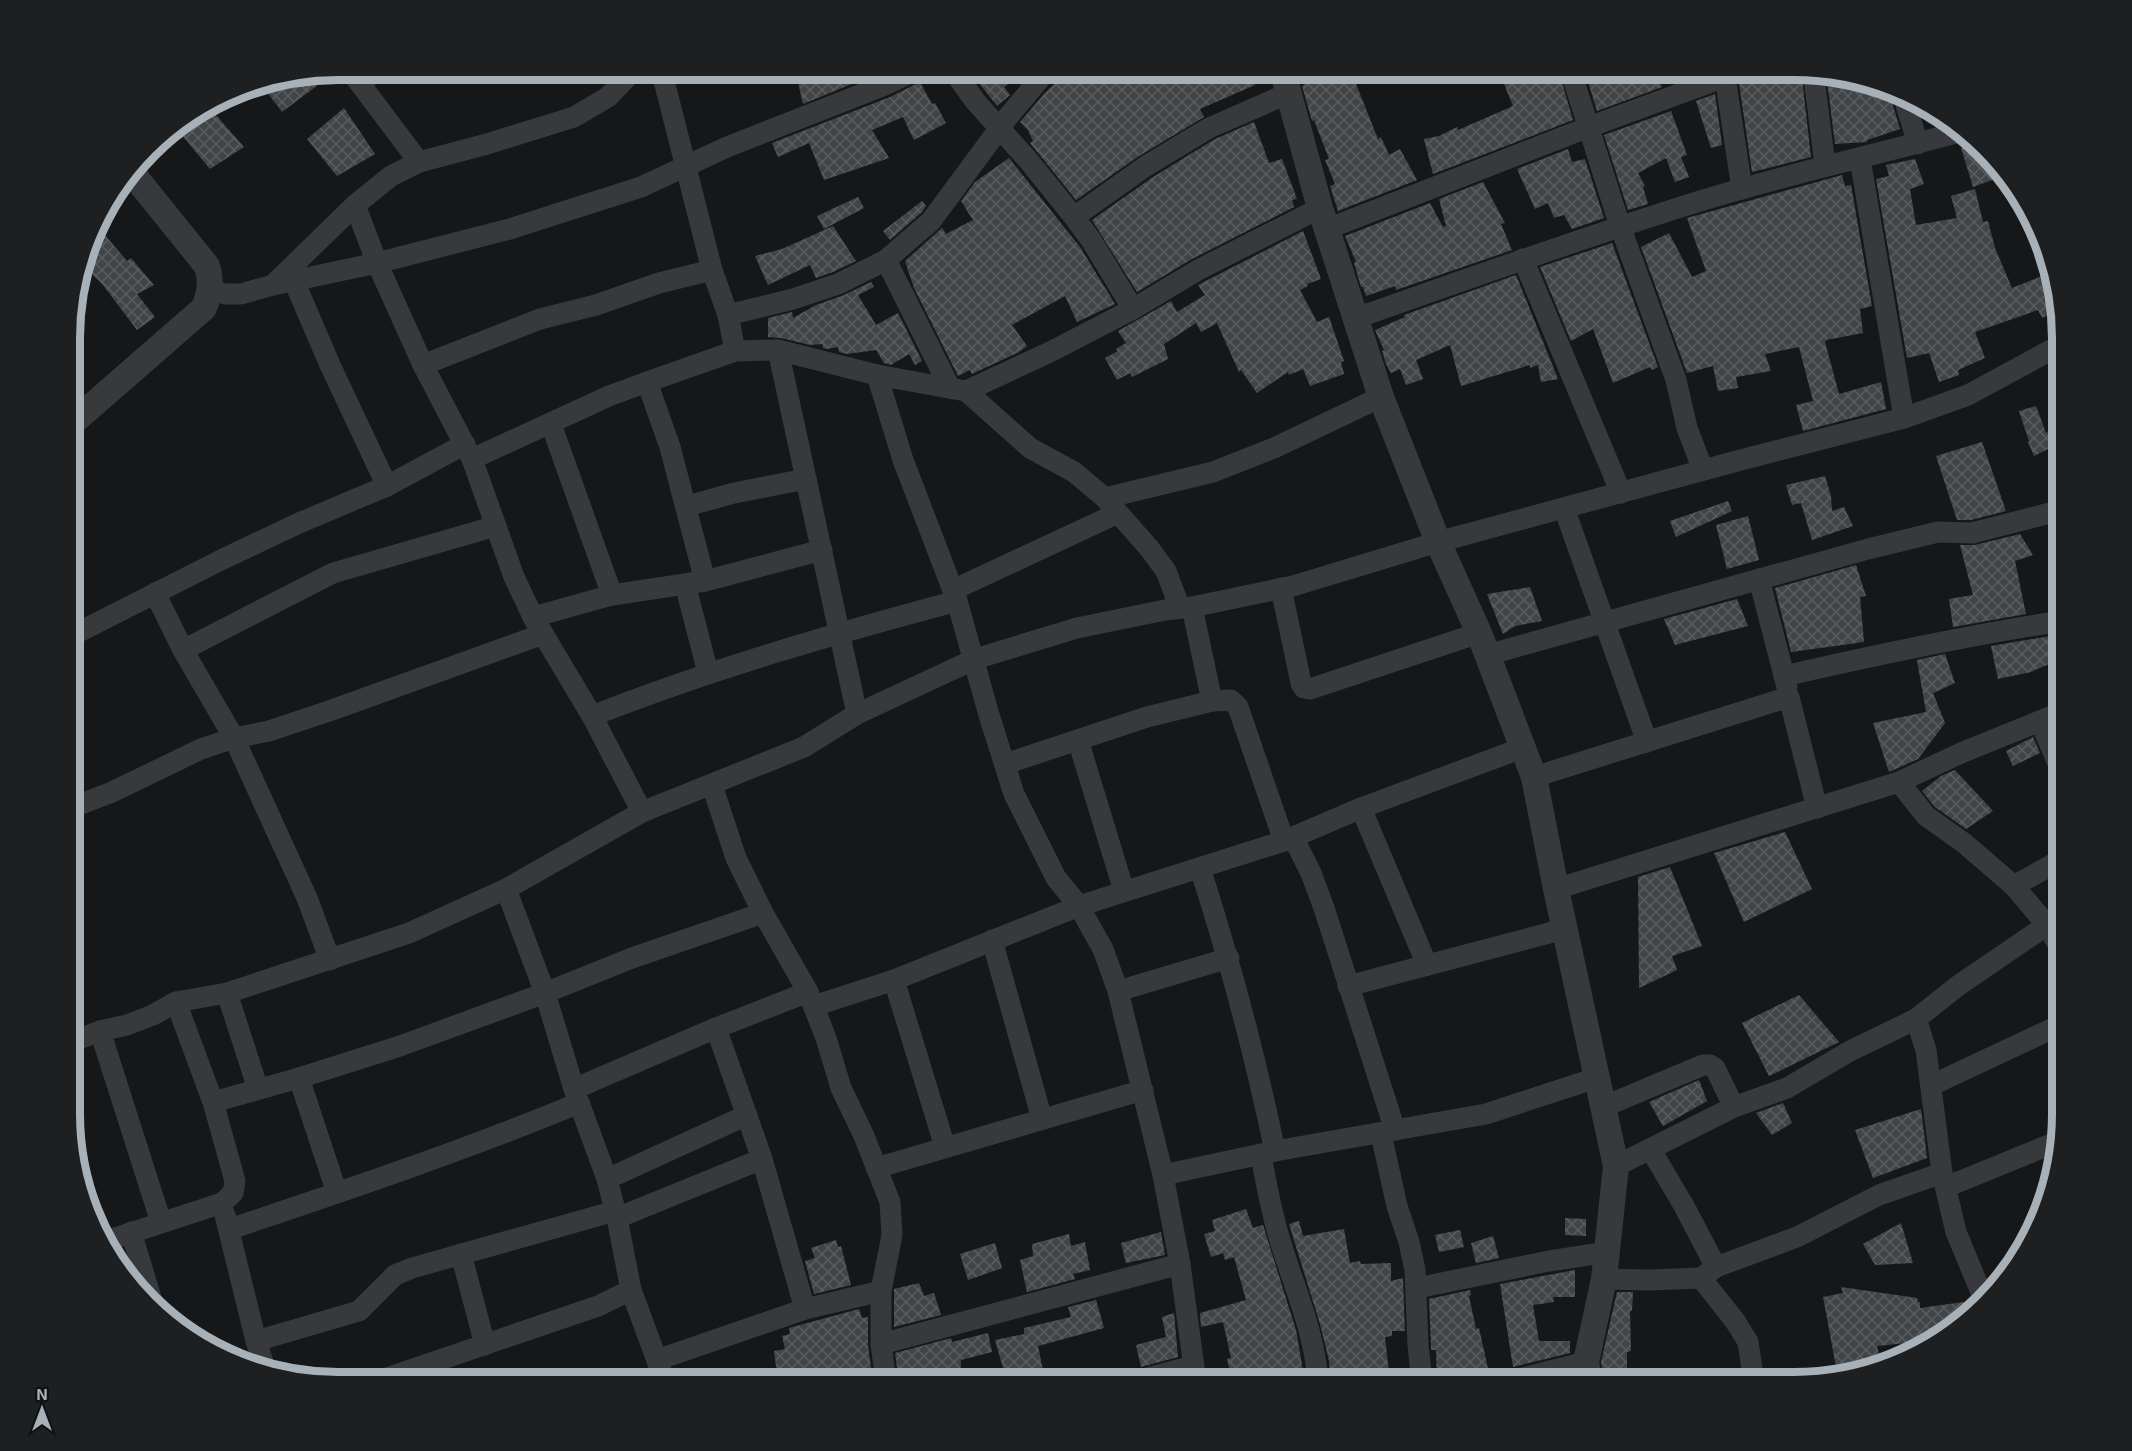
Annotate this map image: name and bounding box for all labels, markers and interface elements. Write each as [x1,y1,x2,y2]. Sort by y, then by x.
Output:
north arrow [12,1379,72,1439]
text: N [36,1384,48,1403]

